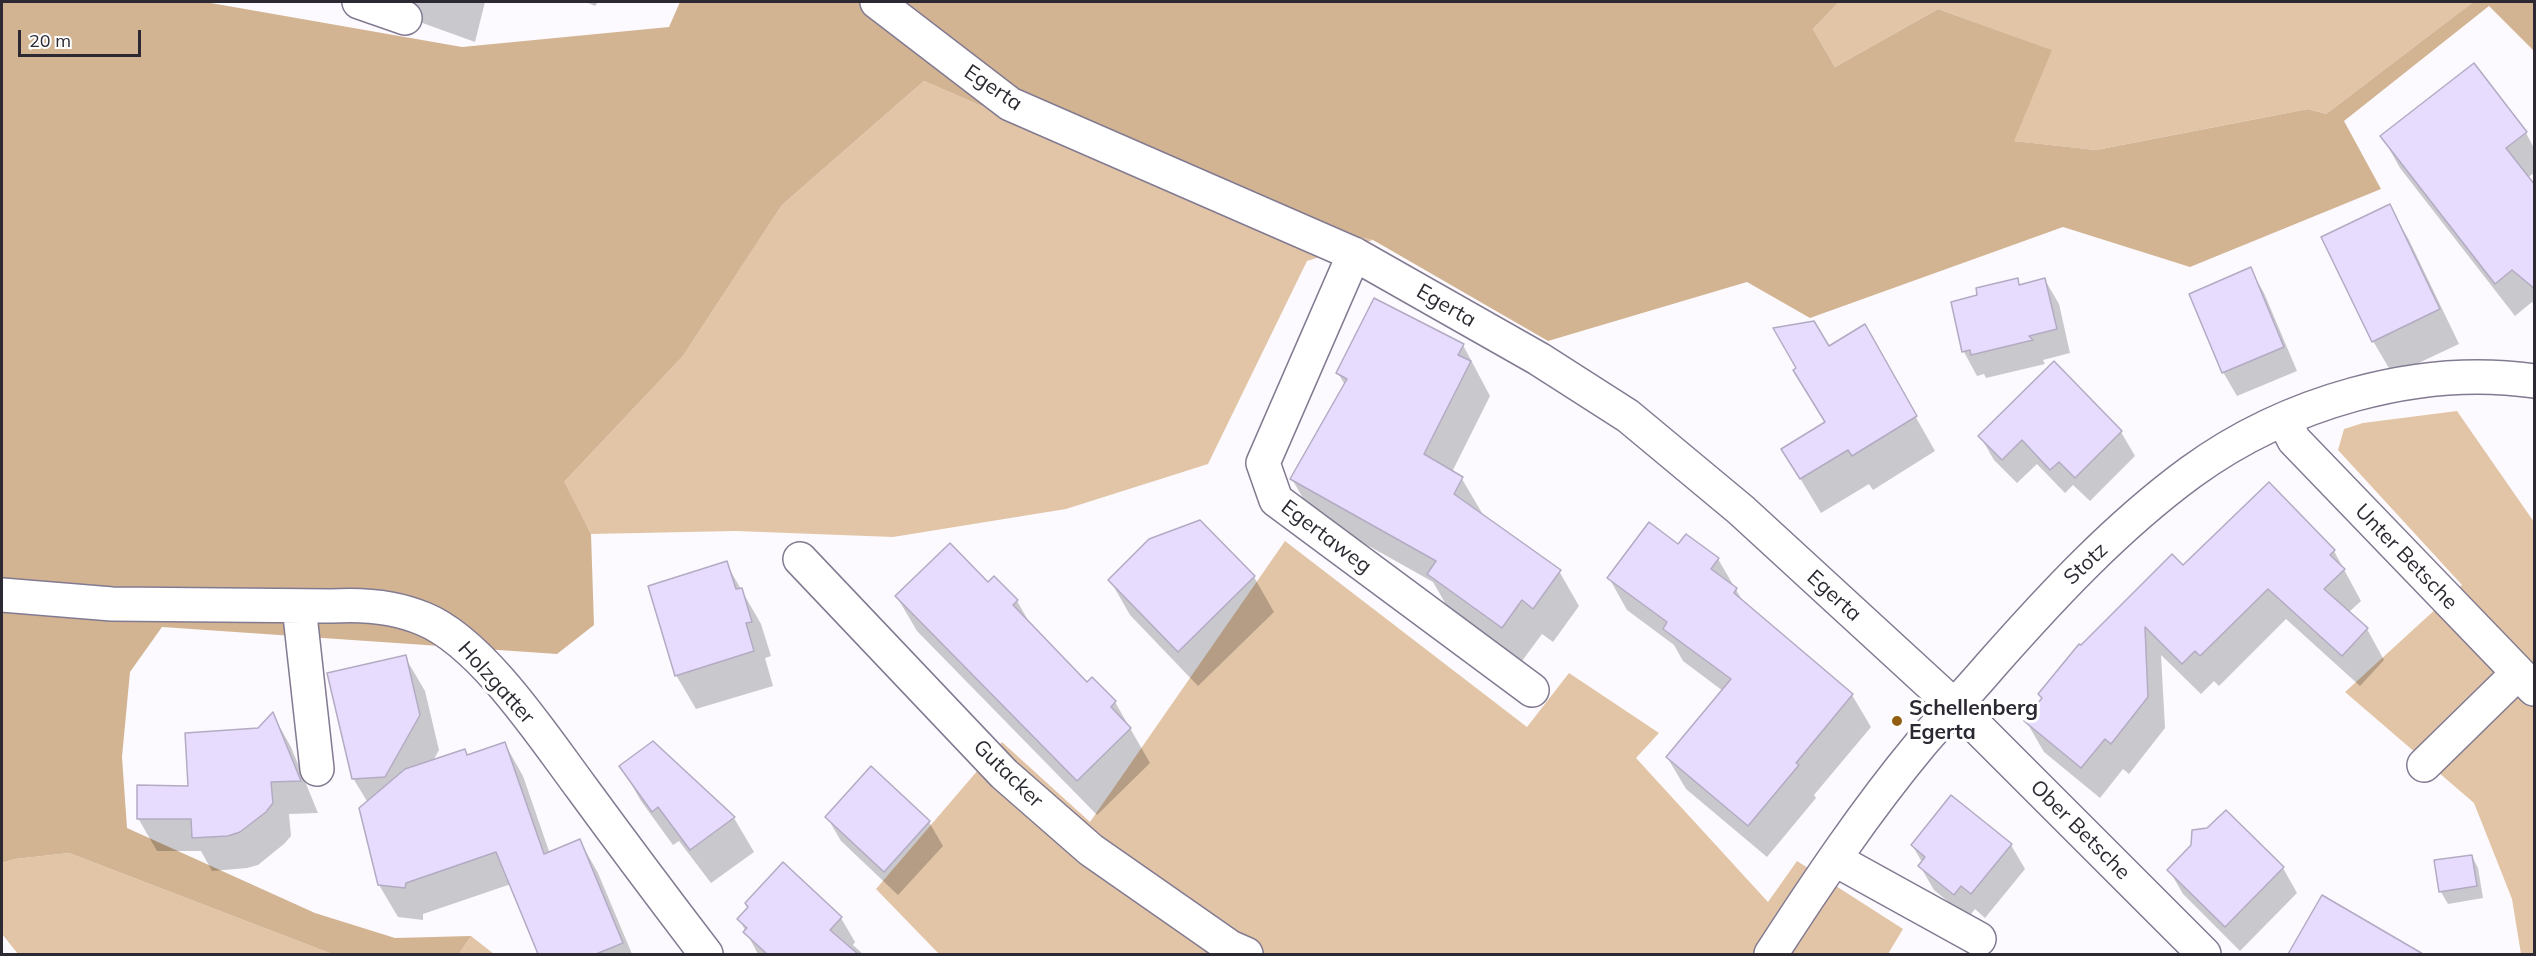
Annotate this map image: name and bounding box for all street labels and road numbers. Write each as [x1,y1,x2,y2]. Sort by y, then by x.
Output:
street label: Egerta [959,60,1027,116]
street label: Egerta [1412,279,1480,333]
street label: Egertaweg [1276,495,1376,579]
street label: Unter Betsche [2349,499,2463,615]
street label: Stotz [2059,538,2113,590]
street label: Egerta [1802,565,1866,627]
street label: Holzgatter [452,637,540,729]
street label: Gutacker [968,735,1048,813]
street label: Ober Betsche [2025,775,2135,885]

